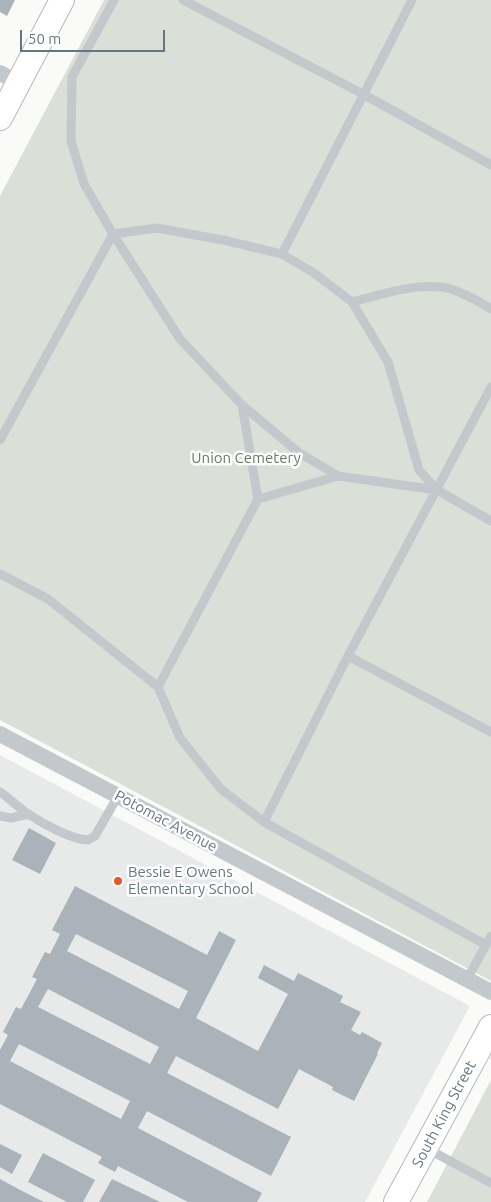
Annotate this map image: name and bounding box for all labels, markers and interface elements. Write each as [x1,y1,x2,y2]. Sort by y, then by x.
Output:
scale bar [22,20,168,52]
text: 50 m [28,30,61,47]
park label: Union Cemetery [191,449,301,467]
street label: Potomac Avenue [112,786,220,856]
place label: Bessie E Owens Elementary School [128,863,254,898]
marker: Bessie E Owens Elementary School [112,875,124,887]
street label: South King Street [408,1057,480,1171]

